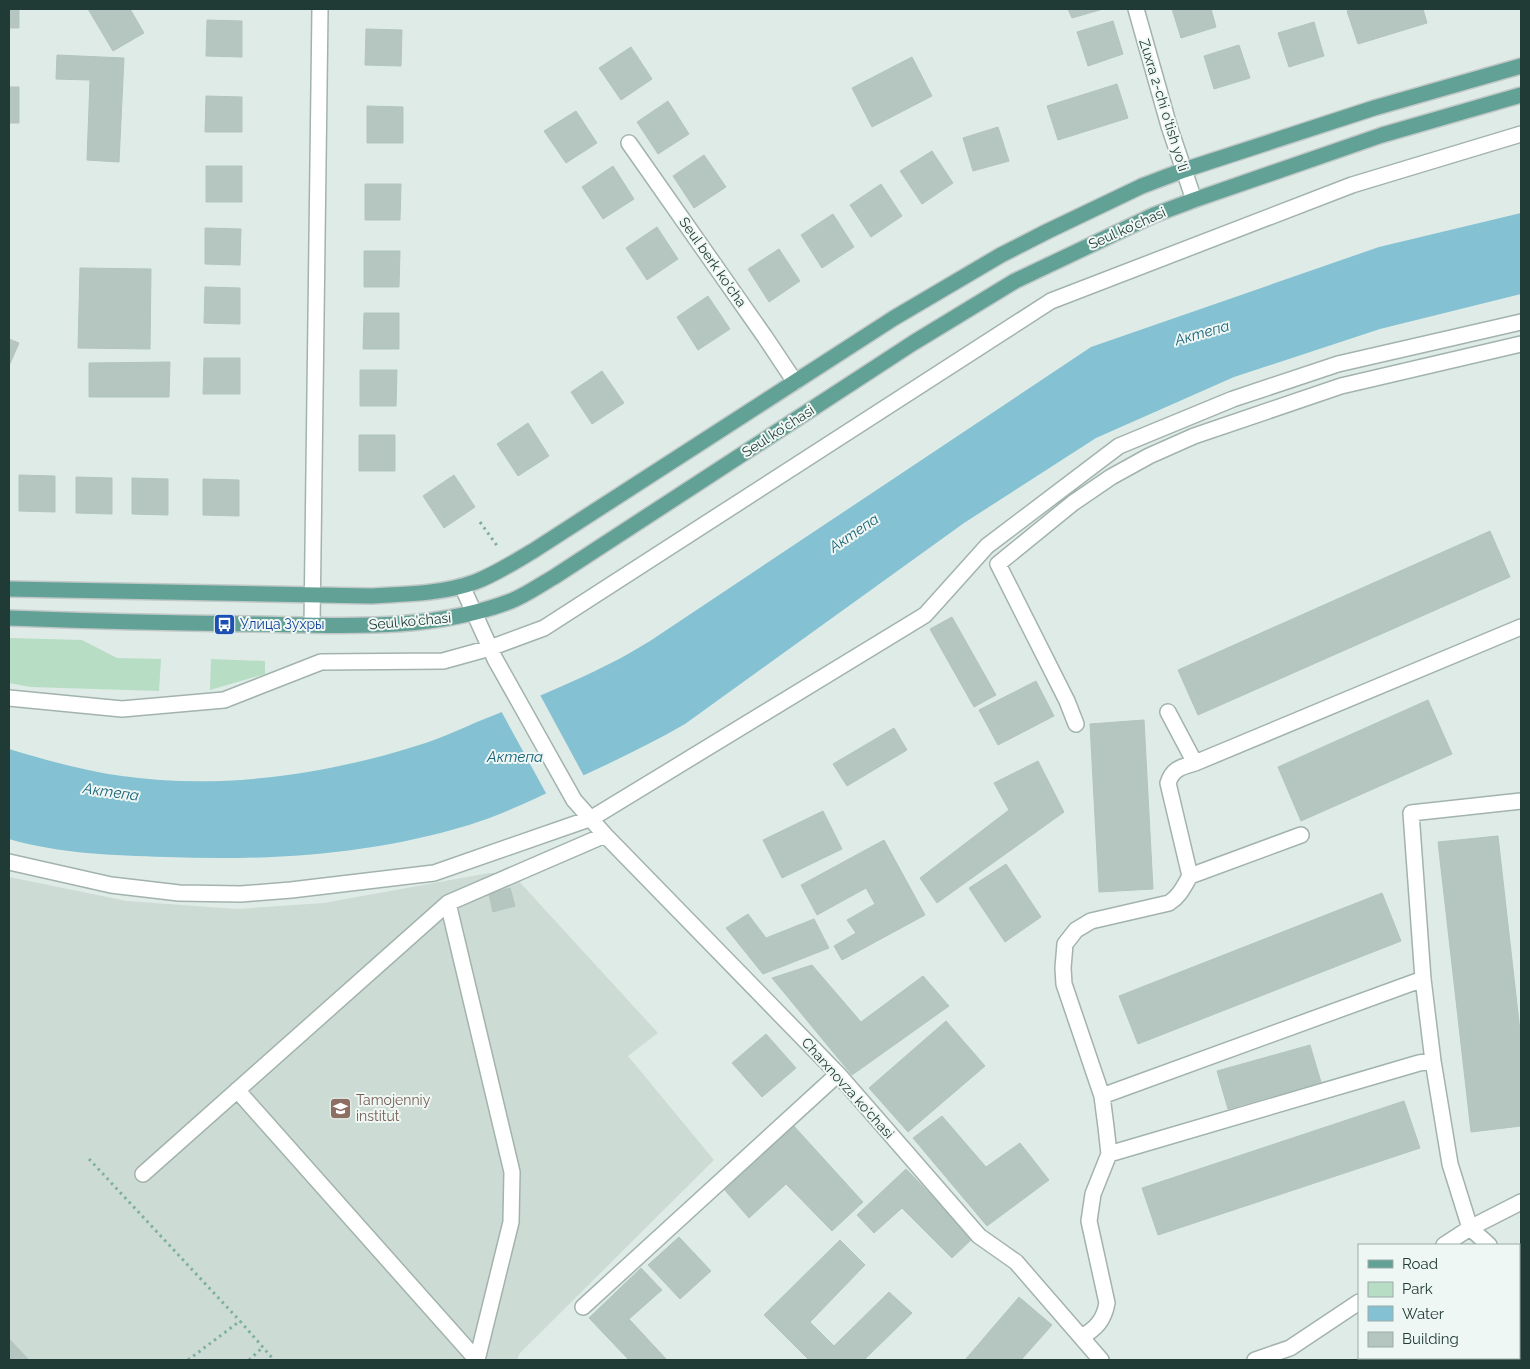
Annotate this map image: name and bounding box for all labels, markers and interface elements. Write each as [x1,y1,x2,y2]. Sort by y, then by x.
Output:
street label: Zuxra 2-chi o'tish yo'li [1136,37,1192,173]
street label: Seul ko'chasi [1086,204,1168,252]
street label: Seul berk ko'cha [676,214,750,310]
water label: Актепа [1172,317,1231,350]
street label: Seul ko'chasi [739,402,817,460]
water label: Актепа [825,510,882,557]
street label: Seul ko'chasi [368,609,452,633]
bus stop icon: Улица Зухры [212,612,236,636]
place label: Улица Зухры [240,616,325,632]
water label: Актепа [486,748,543,766]
water label: Актепа [81,779,140,805]
street label: Charxnovza ko'chasi [799,1034,897,1142]
place label: Tamojenniy institut [356,1092,431,1124]
school or university icon: Tamojenniy institut [328,1096,352,1120]
legend [1358,1244,1520,1359]
text: Road [1402,1255,1438,1273]
text: Park [1402,1280,1433,1298]
text: Water [1402,1305,1445,1323]
text: Building [1402,1330,1459,1348]

